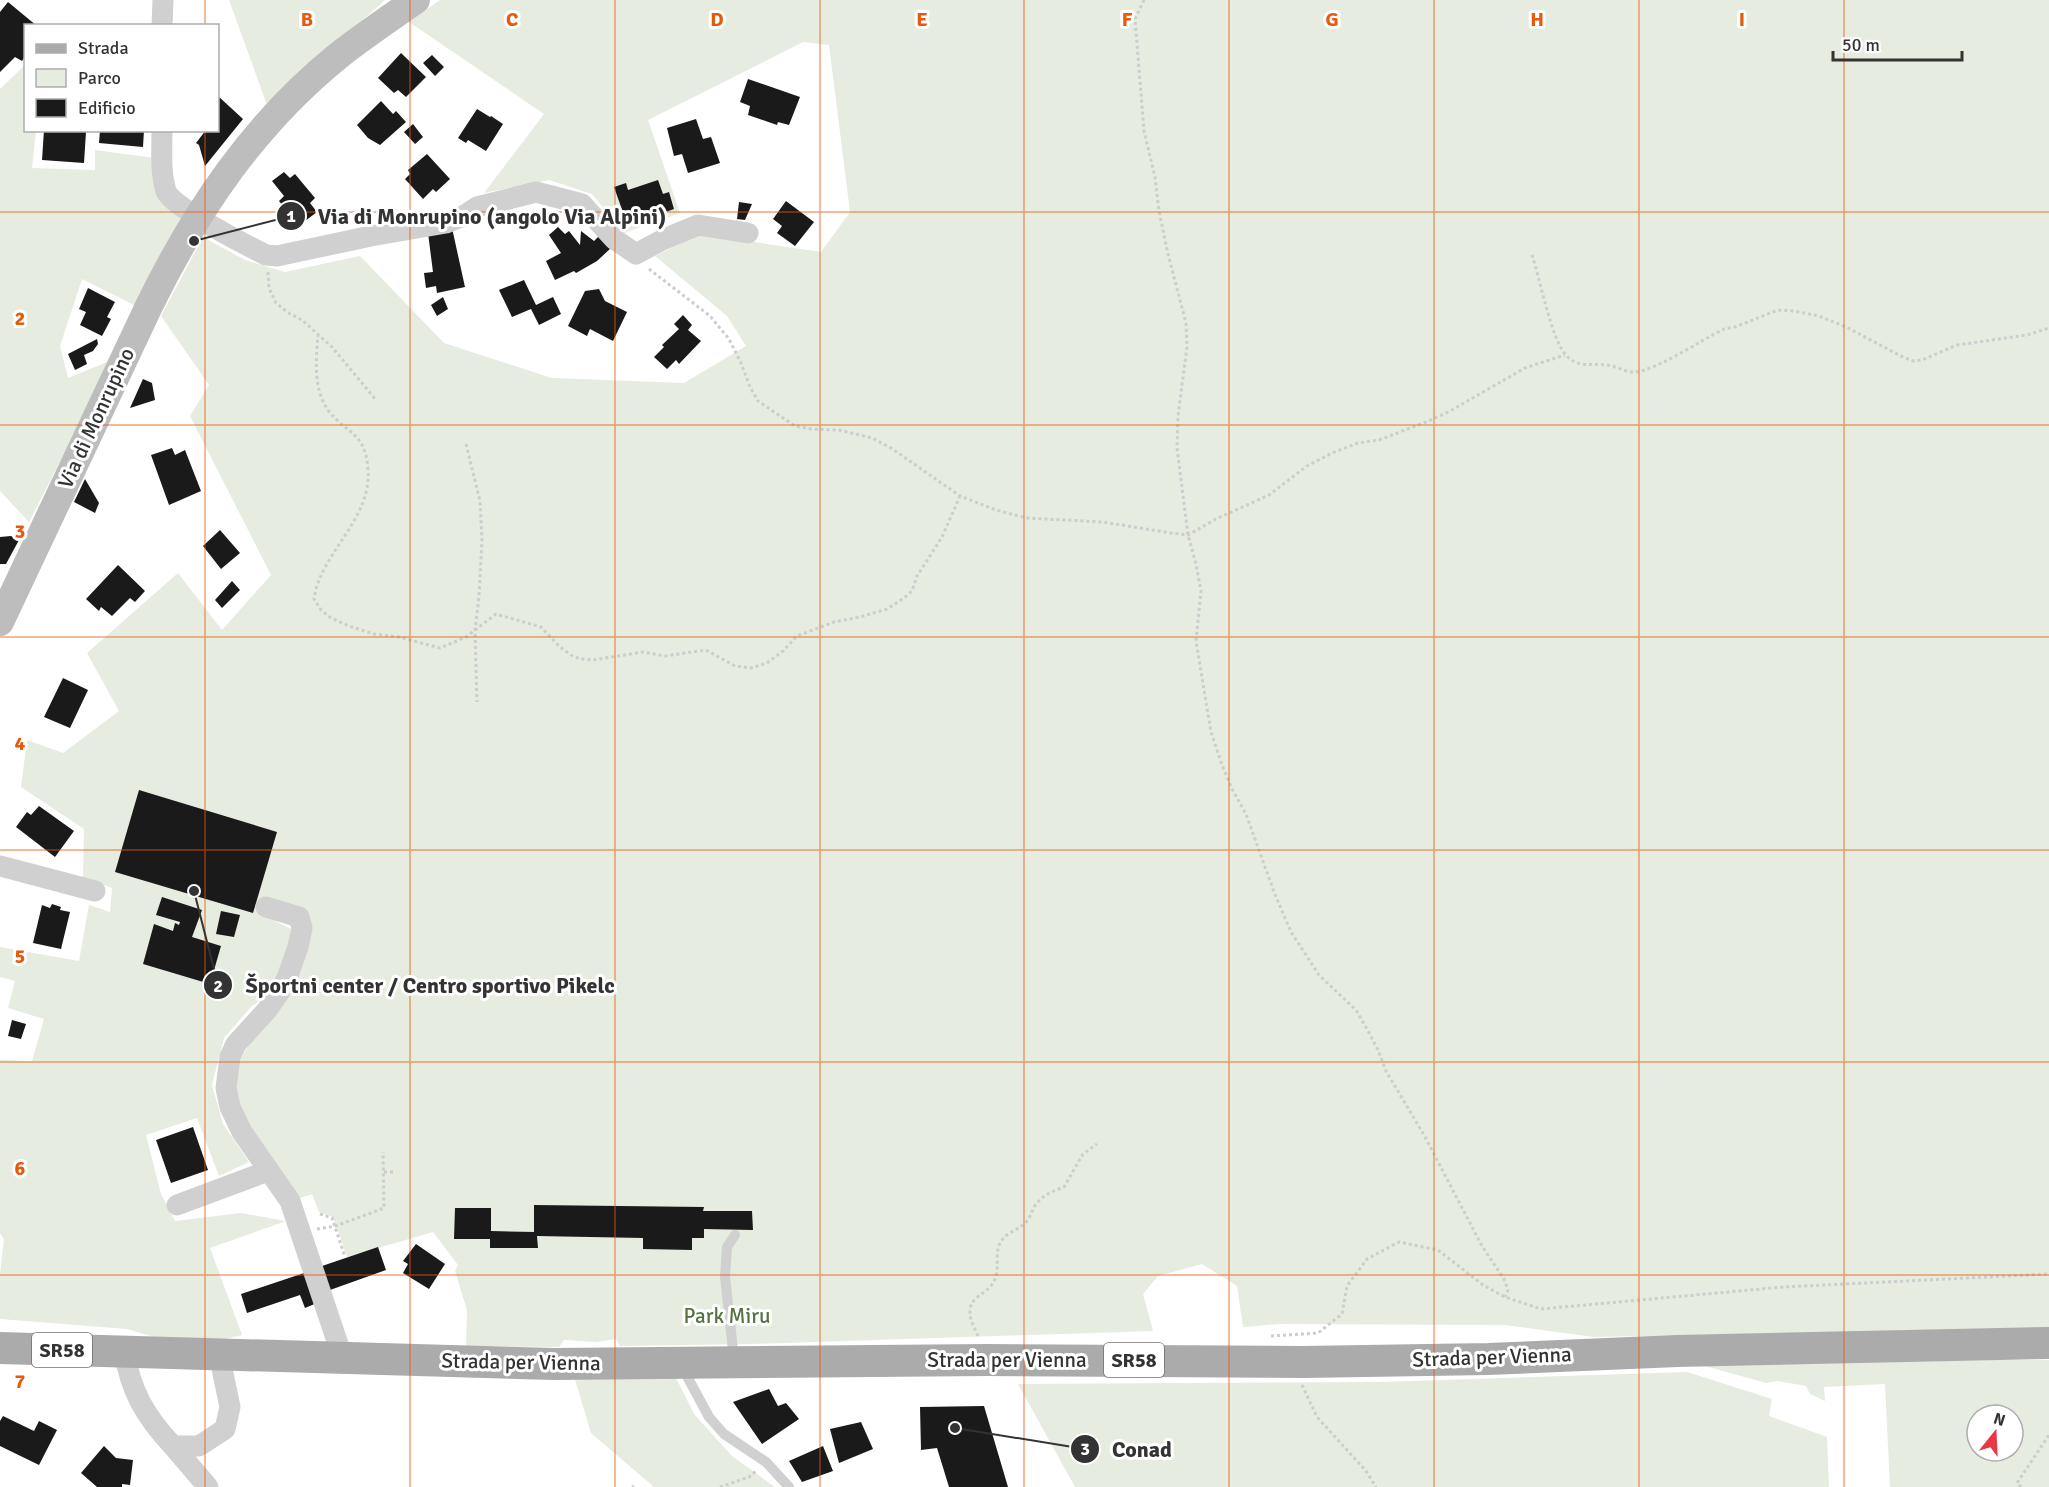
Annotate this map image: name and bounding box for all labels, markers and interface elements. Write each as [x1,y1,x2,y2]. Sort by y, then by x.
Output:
text: B [301,7,313,32]
text: C [506,7,518,32]
text: D [710,7,724,32]
text: E [916,7,928,32]
text: F [1122,7,1133,32]
text: G [1325,7,1339,32]
text: H [1530,7,1544,32]
text: I [1739,7,1745,32]
legend [24,24,219,132]
scale bar [1833,24,1962,62]
text: 50 m [1842,34,1880,56]
text: Strada [78,37,129,59]
text: Parco [78,67,121,89]
text: Edificio [78,97,136,119]
callout: Via di Monrupino (angolo Via Alpini) [276,196,678,236]
text: Via di Monrupino (angolo Via Alpini) [318,203,666,230]
text: 1 [286,205,296,227]
text: 2 [15,306,25,331]
street label: Via di Monrupino [52,344,140,492]
text: 3 [15,519,25,544]
text: 4 [15,731,26,756]
text: 5 [15,944,25,969]
callout: Športni center / Centro sportivo Pikelc [203,965,627,1005]
text: Športni center / Centro sportivo Pikelc [245,972,615,999]
text: 2 [213,975,223,997]
text: 6 [15,1156,26,1181]
park label: Park Miru [684,1303,770,1329]
road number: SR58 [32,1333,92,1367]
street label: Strada per Vienna [1412,1341,1572,1373]
road number: SR58 [1104,1343,1164,1377]
street label: Strada per Vienna [927,1347,1087,1373]
street label: Strada per Vienna [441,1348,601,1376]
text: 7 [15,1369,26,1394]
north arrow [1965,1403,2025,1463]
text: N [1991,1408,2008,1431]
callout: Conad [1070,1429,1184,1469]
text: Conad [1112,1436,1172,1463]
text: 3 [1080,1438,1090,1460]

